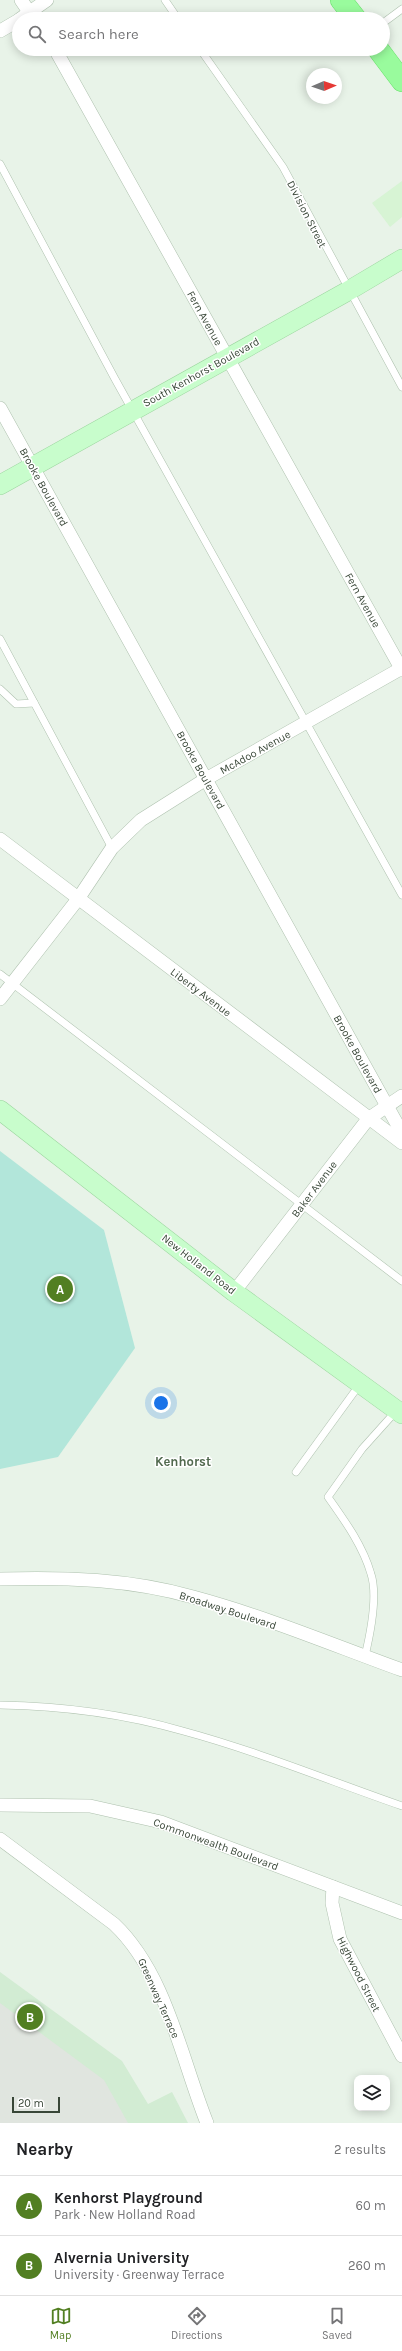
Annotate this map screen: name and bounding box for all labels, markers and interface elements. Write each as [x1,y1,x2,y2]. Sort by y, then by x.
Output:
search box [12,12,390,56]
icon: search [26,23,48,45]
text: Search here [58,25,139,43]
north arrow [306,68,342,104]
street label: Division Street [284,178,329,250]
street label: Fern Avenue [184,289,225,348]
street label: South Kenhorst Boulevard [141,335,262,410]
street label: Brooke Boulevard [17,446,70,529]
street label: Fern Avenue [342,571,383,630]
street label: McAdoo Avenue [218,728,293,777]
street label: Brooke Boulevard [174,729,227,812]
street label: Liberty Avenue [168,965,234,1020]
street label: Brooke Boulevard [331,1013,384,1096]
street label: Baker Avenue [289,1158,340,1220]
street label: New Holland Road [159,1231,238,1297]
pin: A [47,1274,73,1304]
your location [151,1393,171,1413]
district label: Kenhorst [155,1454,211,1469]
street label: Broadway Boulevard [178,1589,278,1632]
street label: Commonwealth Boulevard [151,1816,280,1873]
street label: Highwood Street [334,1934,383,2014]
street label: Greenway Terrace [135,1956,182,2041]
pin: B [17,2002,43,2032]
map controls [354,2075,390,2111]
button: layers [354,2075,390,2111]
scale bar [12,2095,60,2114]
text: 20 m [18,2097,44,2110]
text: Nearby [16,2139,73,2159]
text: 2 results [334,2142,386,2157]
text: Kenhorst Playground [54,2189,203,2207]
text: A [25,2198,33,2213]
text: 60 m [356,2198,386,2213]
text: Park · New Holland Road [54,2207,196,2222]
text: Alvernia University [54,2249,189,2267]
text: B [25,2258,33,2273]
text: 260 m [348,2258,386,2273]
text: University · Greenway Terrace [54,2267,224,2282]
tab: Map [50,2305,72,2342]
tab: Directions [171,2305,223,2342]
tab: Saved [322,2305,352,2342]

